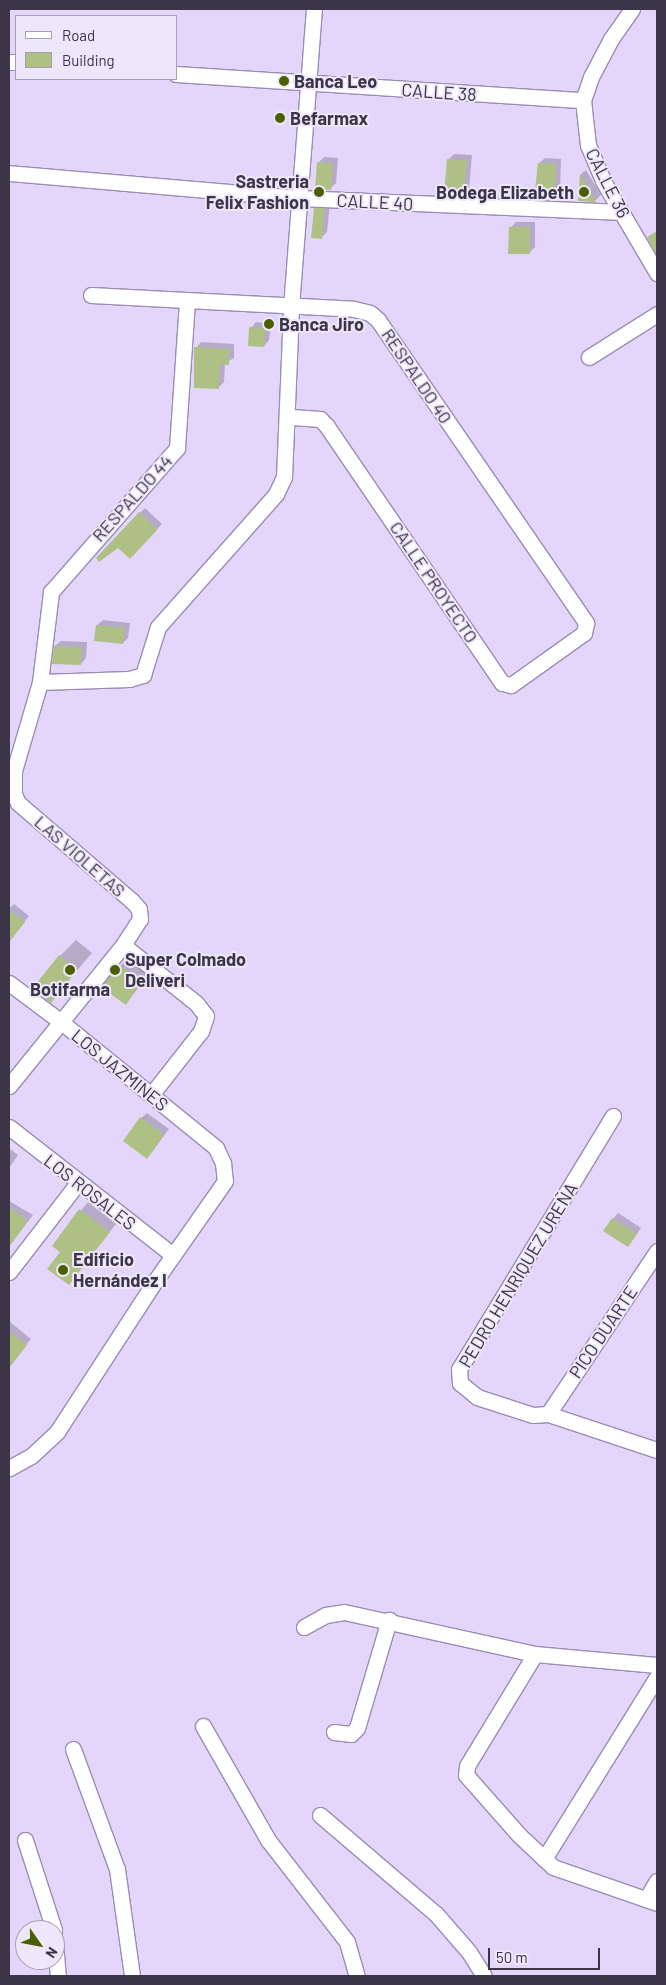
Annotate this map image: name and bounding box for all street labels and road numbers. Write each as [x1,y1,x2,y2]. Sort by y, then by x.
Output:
street label: CALLE 38 [401,79,477,105]
street label: CALLE 36 [581,145,635,221]
street label: CALLE 40 [336,189,414,215]
street label: RESPALDO 40 [377,324,457,428]
street label: RESPALDO 44 [87,450,177,546]
street label: CALLE PROYECTO [385,517,483,647]
street label: LAS VIOLETAS [30,811,130,901]
street label: LOS JAZMINES [67,1025,173,1115]
street label: LOS ROSALES [40,1149,140,1235]
street label: PEDRO HENRIQUEZ UREÑA [454,1179,582,1371]
street label: PICO DUARTE [564,1282,642,1382]

